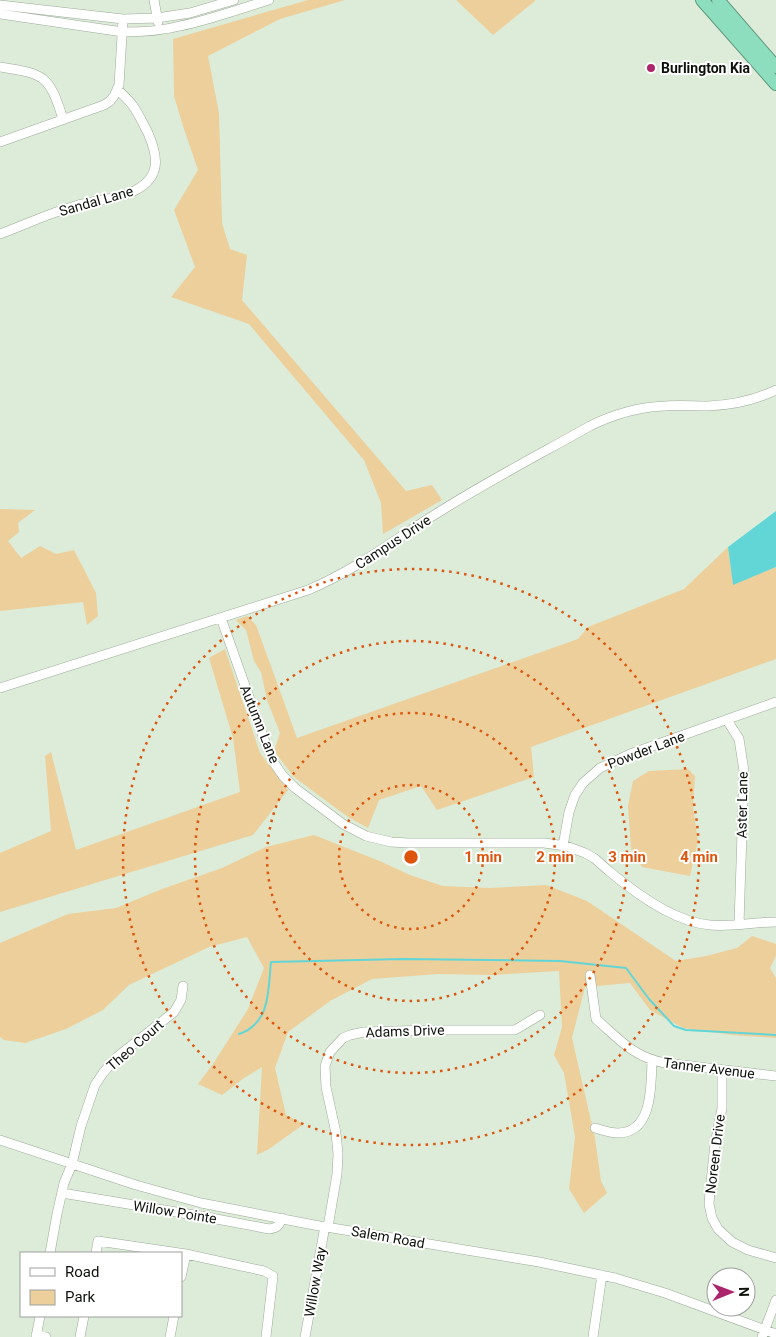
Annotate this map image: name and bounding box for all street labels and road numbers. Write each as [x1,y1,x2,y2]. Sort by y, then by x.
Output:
street label: Sandal Lane [57,183,135,219]
street label: Campus Drive [352,512,434,572]
street label: Autumn Lane [237,683,283,765]
street label: Powder Lane [605,728,687,772]
street label: Aster Lane [733,771,751,839]
street label: Theo Court [104,1016,167,1074]
street label: Adams Drive [365,1022,445,1040]
street label: Tanner Avenue [662,1054,756,1082]
street label: Noreen Drive [702,1113,728,1195]
street label: Willow Pointe [132,1197,218,1227]
street label: Salem Road [350,1223,426,1251]
street label: Willow Way [301,1245,329,1318]

